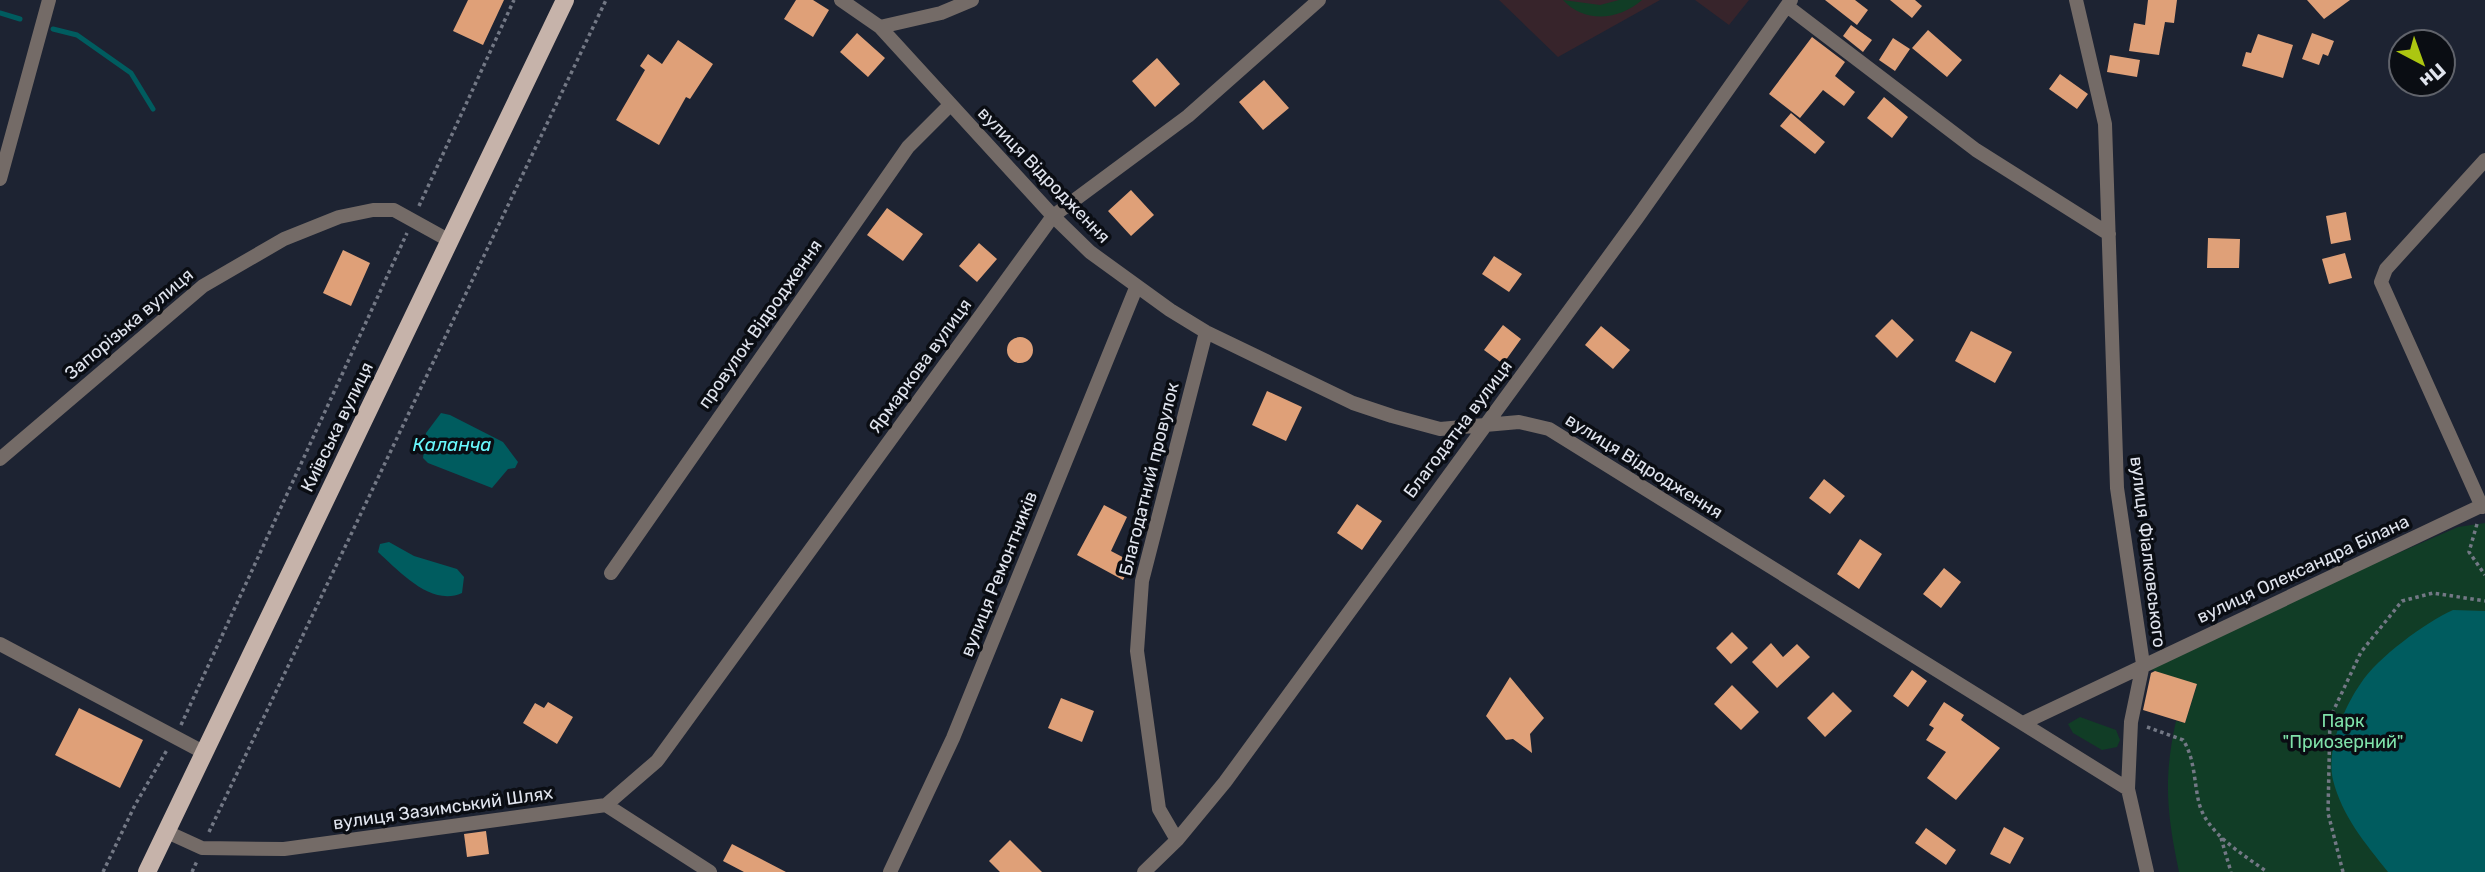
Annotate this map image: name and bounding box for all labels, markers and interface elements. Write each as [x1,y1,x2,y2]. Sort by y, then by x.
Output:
north arrow [2387,28,2457,98]
text: Пн [2415,58,2450,93]
street label: вулиця Відродження [973,102,1115,248]
street label: провулок Відродження [693,235,827,413]
street label: Запорізька вулиця [60,264,198,384]
street label: Ярмаркова вулиця [864,294,976,438]
street label: Благодатна вулиця [1399,356,1517,502]
street label: Київська вулиця [296,359,378,495]
street label: Благодатний провулок [1114,380,1184,578]
street label: вулиця Відродження [1561,409,1727,523]
water label: Каланча [412,433,492,456]
street label: вулиця Фіалковського [2125,455,2171,649]
street label: вулиця Ремонтників [956,488,1042,660]
street label: вулиця Олександра Білана [2193,510,2413,628]
park label: Парк "Приозерний" [2282,710,2404,753]
street label: вулиця Зазимський Шлях [332,782,555,834]

